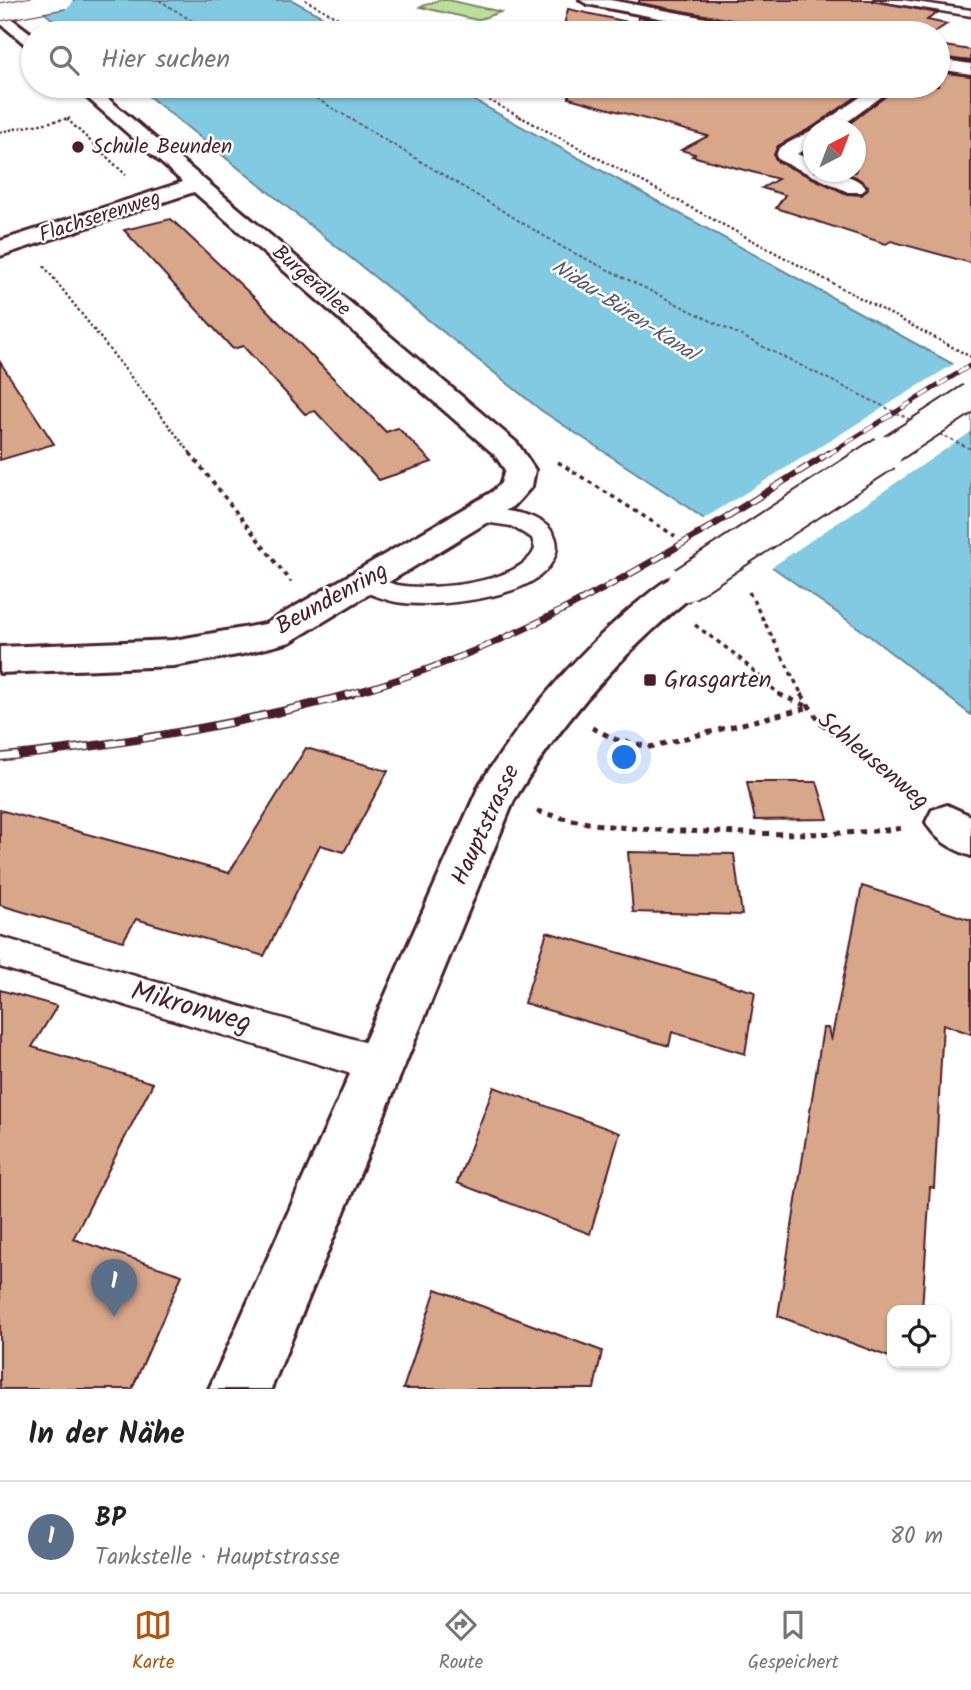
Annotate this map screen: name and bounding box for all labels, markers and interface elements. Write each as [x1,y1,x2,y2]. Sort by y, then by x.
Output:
search box [21,21,950,98]
text: Hier suchen [101,39,230,81]
icon: search [45,41,83,79]
north arrow [803,119,866,182]
place label: Schule Beunden [92,131,232,164]
marker: Schule Beunden [70,139,86,155]
street label: Flachserenweg [35,182,165,252]
street label: Burgerallee [264,237,358,325]
water label: Nidau-Büren-Kanal [544,251,707,373]
street label: Beundenring [268,552,396,646]
place label: Grasgarten [664,661,772,700]
marker: Grasgarten [642,672,658,688]
street label: Schleusenweg [808,702,938,820]
your location [607,740,641,774]
street label: Hauptstrasse [441,758,531,892]
street label: Mikronweg [125,969,257,1047]
pin: 1 [91,1259,137,1317]
map controls [887,1305,950,1368]
button: locate [887,1305,950,1368]
text: In der Nähe [28,1411,185,1459]
text: BP [95,1498,126,1540]
text: 1 [48,1519,54,1555]
text: 80 m [890,1519,943,1555]
text: Tankstelle · Hauptstrasse [95,1540,340,1576]
tab: Karte [132,1606,174,1678]
tab: Route [439,1606,483,1678]
tab: Gespeichert [748,1606,839,1678]

